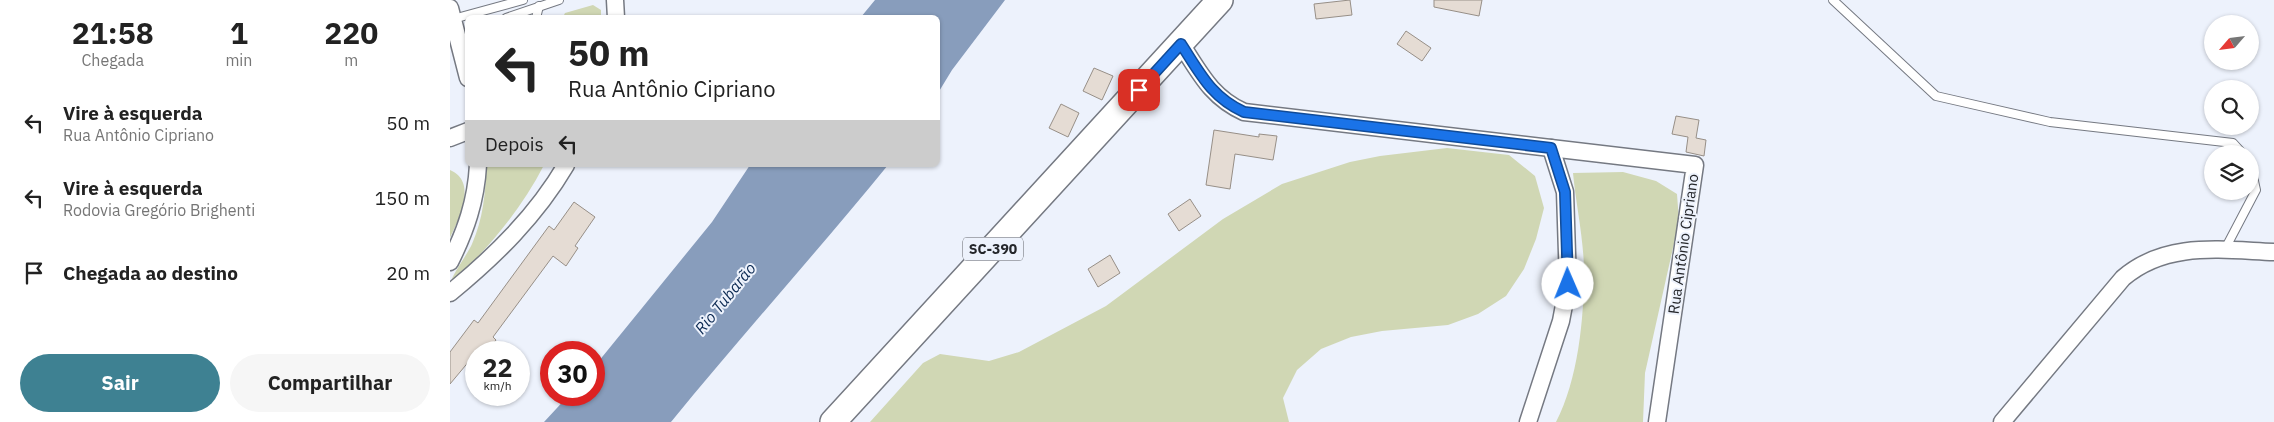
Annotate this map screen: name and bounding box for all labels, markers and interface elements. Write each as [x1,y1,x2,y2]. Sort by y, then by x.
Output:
text: 21:58 [72,13,154,52]
text: 1 [230,13,248,52]
text: 220 [324,13,378,52]
north arrow [2204,15,2259,70]
map controls [2204,15,2259,200]
text: 50 m [568,30,650,76]
icon: left [485,35,550,100]
text: Chegada [81,50,144,70]
text: min [225,50,252,70]
text: m [344,50,358,70]
pin [1118,69,1160,111]
text: Rua Antônio Cipriano [568,74,776,103]
icon: arrive [1125,76,1153,104]
button: search [2204,80,2259,135]
text: Vire à esquerda [63,101,203,125]
icon: left [20,109,48,137]
text: 50 m [386,111,430,135]
text: Rua Antônio Cipriano [63,125,214,145]
icon: left [554,130,582,158]
text: Depois [485,132,544,156]
button: layers [2204,145,2259,200]
street label: Rua Antônio Cipriano [1664,173,1702,315]
text: Vire à esquerda [63,176,203,200]
icon: left [20,184,48,212]
text: 150 m [375,186,430,210]
text: Rodovia Gregório Brighenti [63,200,255,220]
road number: SC-390 [963,238,1023,260]
position arrow [1541,257,1593,309]
water label: Rio Tubarão [690,258,760,338]
icon: arrive [20,259,48,287]
text: Chegada ao destino [63,261,238,285]
text: 20 m [386,261,430,285]
speed limit sign: 30 [540,341,605,406]
text: 22 [482,351,513,384]
button: Sair [20,354,220,412]
button: Compartilhar [230,354,430,412]
text: km/h [483,378,512,393]

